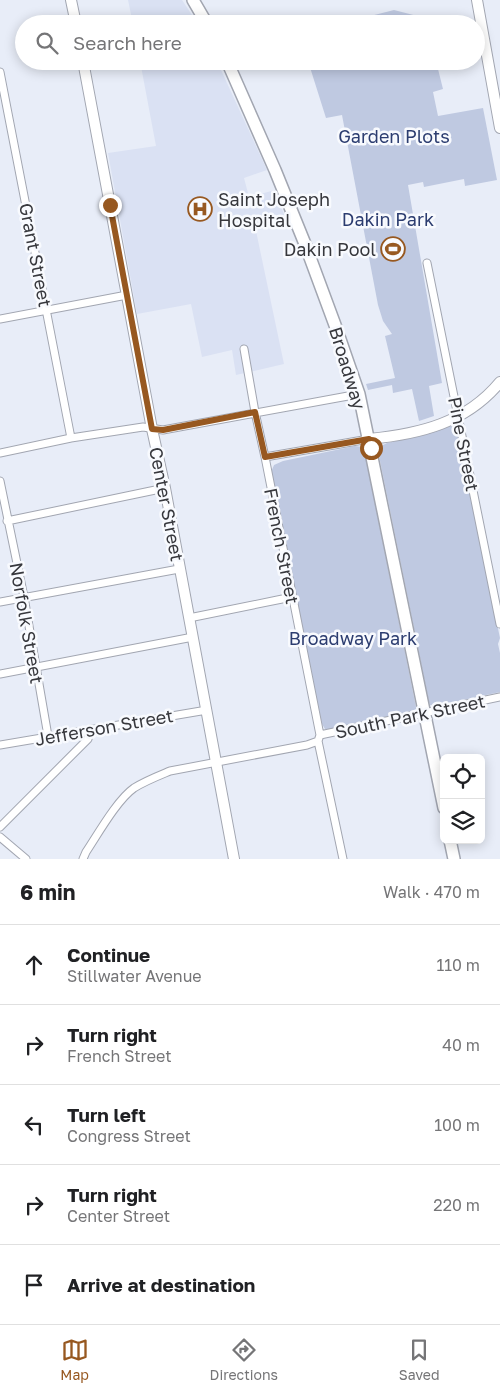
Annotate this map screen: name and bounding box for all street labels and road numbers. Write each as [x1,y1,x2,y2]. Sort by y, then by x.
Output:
street label: Grant Street [15,201,57,309]
street label: Broadway [325,324,371,412]
street label: Pine Street [444,395,484,493]
street label: Center Street [145,445,189,563]
street label: French Street [260,486,304,606]
street label: Norfolk Street [6,561,48,685]
street label: South Park Street [333,689,487,743]
street label: Jefferson Street [33,704,175,750]

